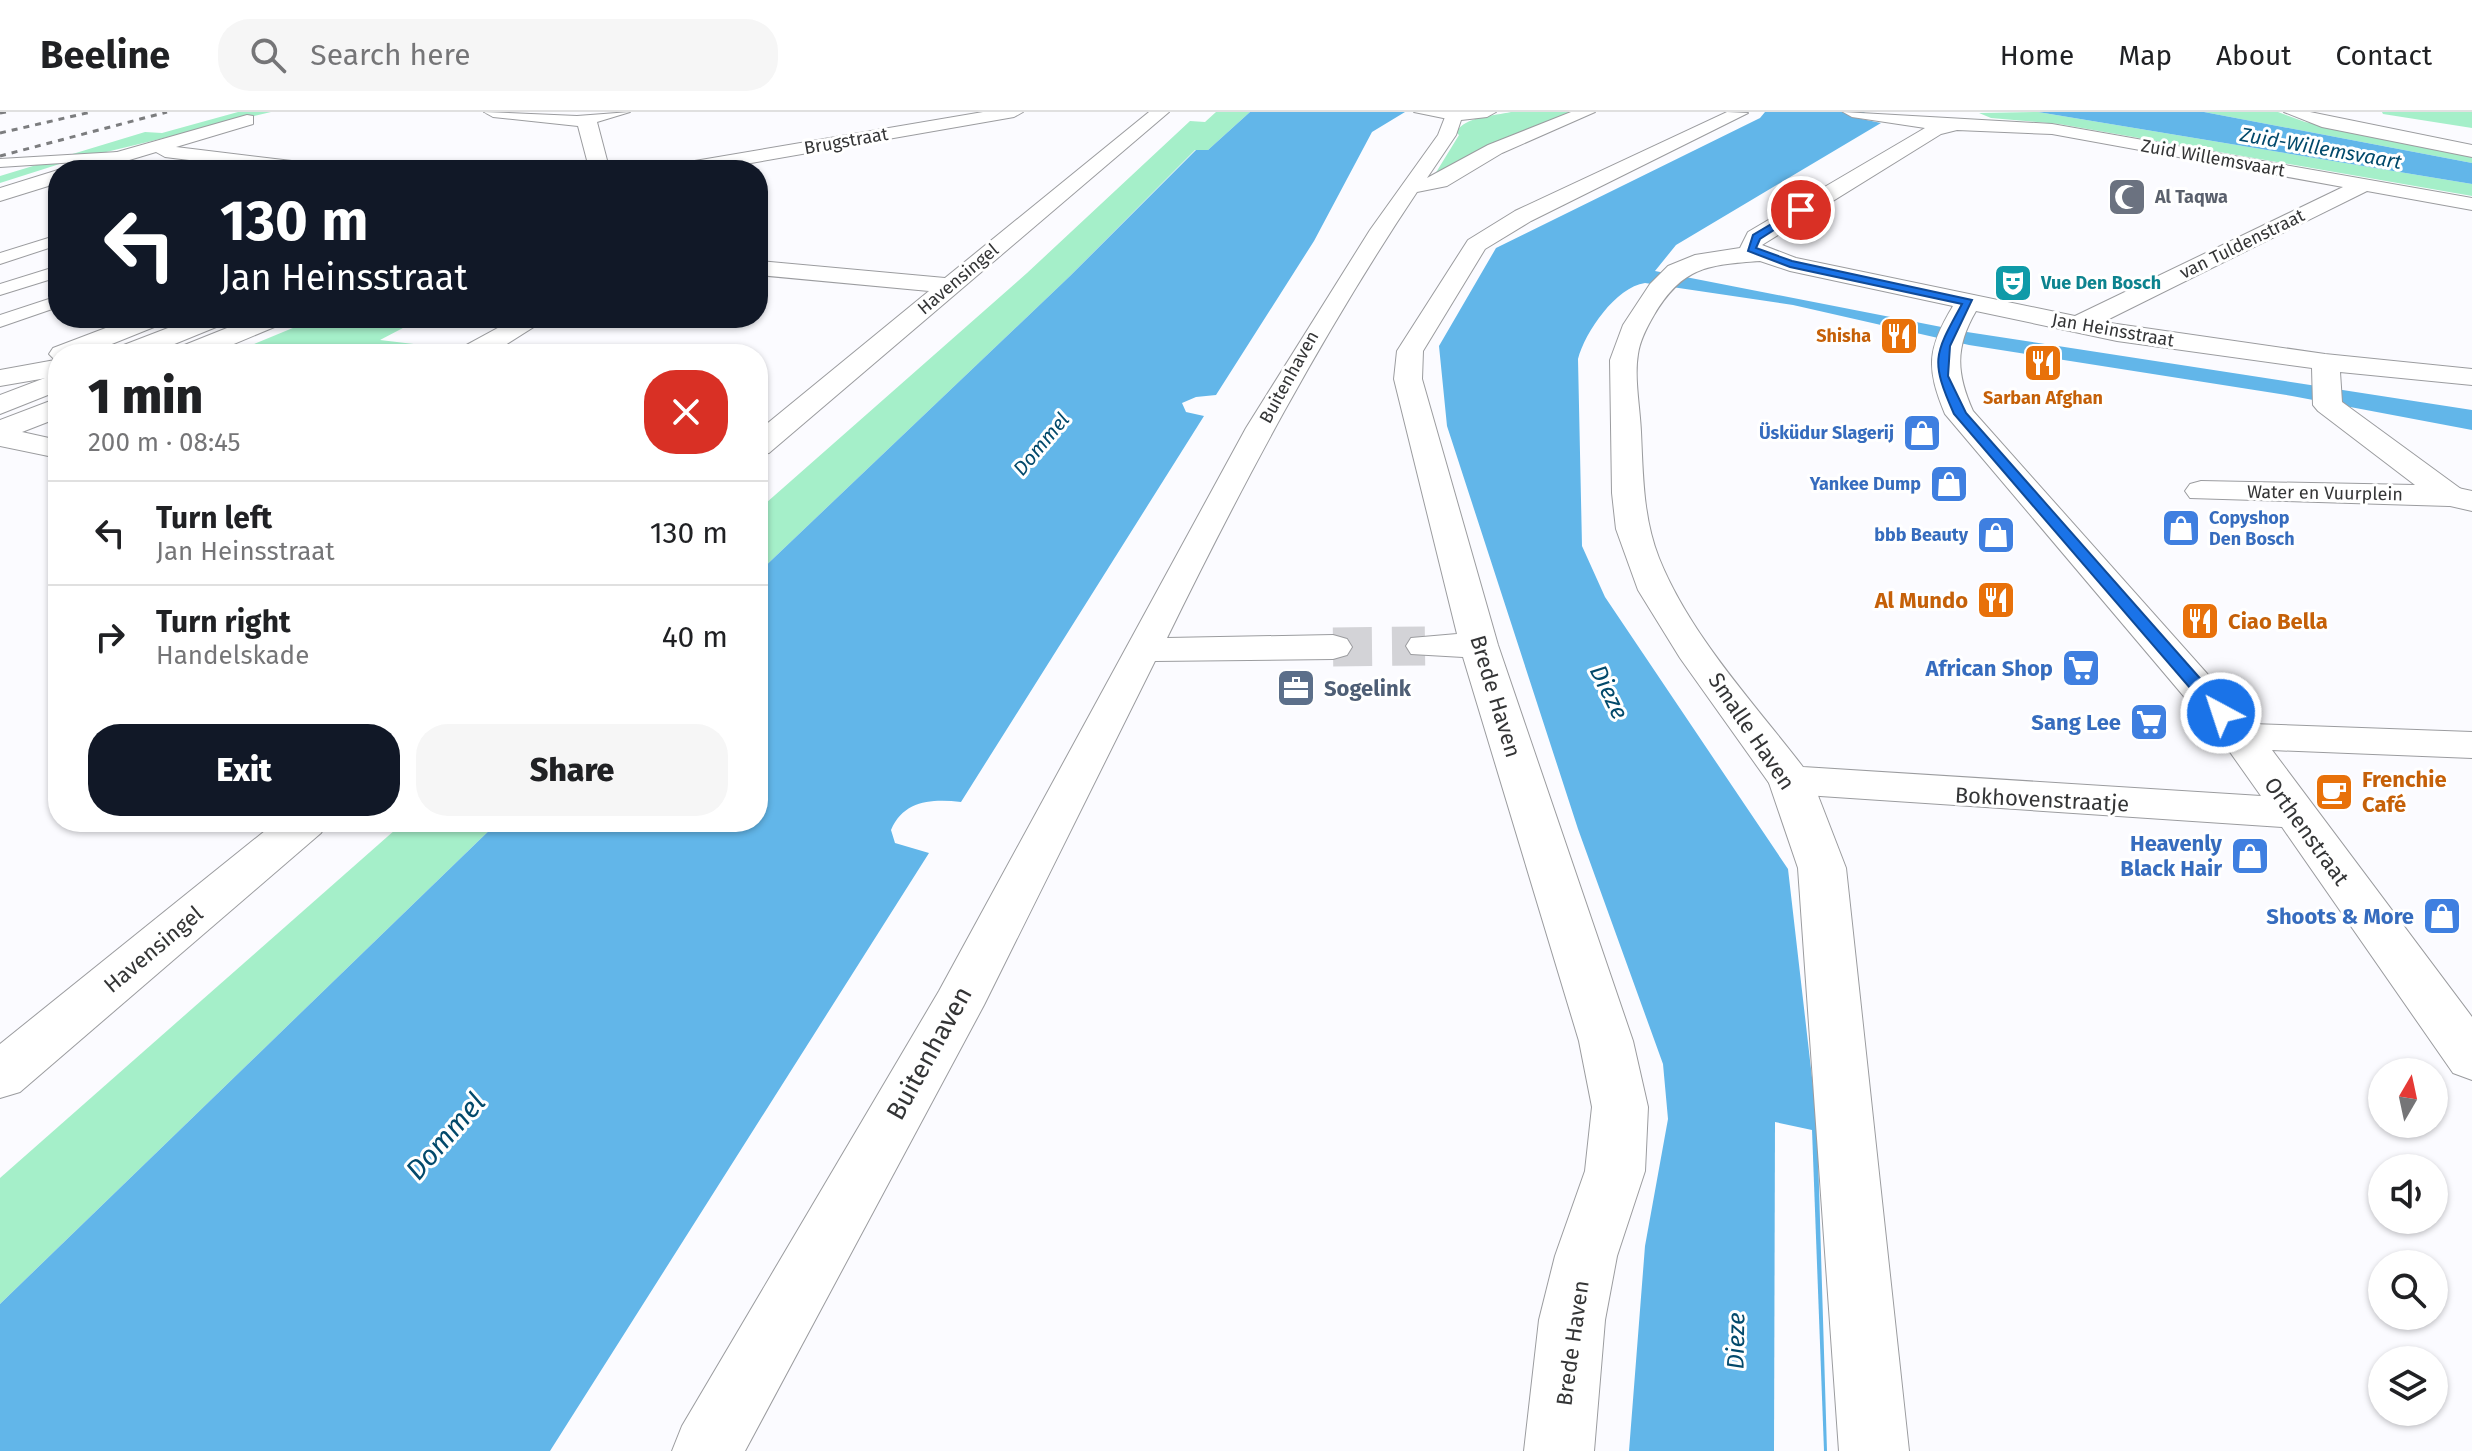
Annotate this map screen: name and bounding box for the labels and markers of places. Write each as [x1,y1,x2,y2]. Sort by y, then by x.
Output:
pin [1767,176,1835,244]
mosque icon: Al Taqwa [2106,176,2148,218]
place label: Al Taqwa [2154,186,2228,208]
theatre icon: Vue Den Bosch [1992,262,2034,304]
place label: Vue Den Bosch [2040,272,2161,294]
restaurant icon: Shisha [1878,315,1920,357]
place label: Shisha [1816,325,1871,347]
restaurant icon: Sarban Afghan [2022,342,2064,384]
place label: Sarban Afghan [1983,387,2103,409]
shop icon: Üsküdur Slagerij [1901,412,1943,454]
place label: Üsküdur Slagerij [1759,422,1894,444]
shop icon: Yankee Dump [1928,463,1970,505]
place label: Yankee Dump [1809,473,1921,495]
shop icon: Copyshop Den Bosch [2160,507,2202,549]
place label: Copyshop Den Bosch [2209,507,2295,550]
shop icon: bbb Beauty [1975,514,2017,556]
place label: bbb Beauty [1874,524,1969,546]
restaurant icon: Al Mundo [1975,579,2017,621]
place label: Al Mundo [1874,587,1968,614]
restaurant icon: Ciao Bella [2179,600,2221,642]
place label: Ciao Bella [2228,608,2328,635]
supermarket icon: African Shop [2060,647,2102,689]
place label: African Shop [1925,655,2053,682]
office icon: Sogelink [1275,667,1317,709]
place label: Sogelink [1324,675,1412,702]
supermarket icon: Sang Lee [2128,701,2170,743]
place label: Sang Lee [2031,709,2121,736]
place label: Frenchie Café [2362,766,2447,818]
cafe icon: Frenchie Café [2313,771,2355,813]
place label: Heavenly Black Hair [2120,830,2223,882]
shop icon: Heavenly Black Hair [2229,835,2271,877]
shop icon: Shoots & More [2421,895,2463,937]
place label: Shoots & More [2266,903,2414,930]

